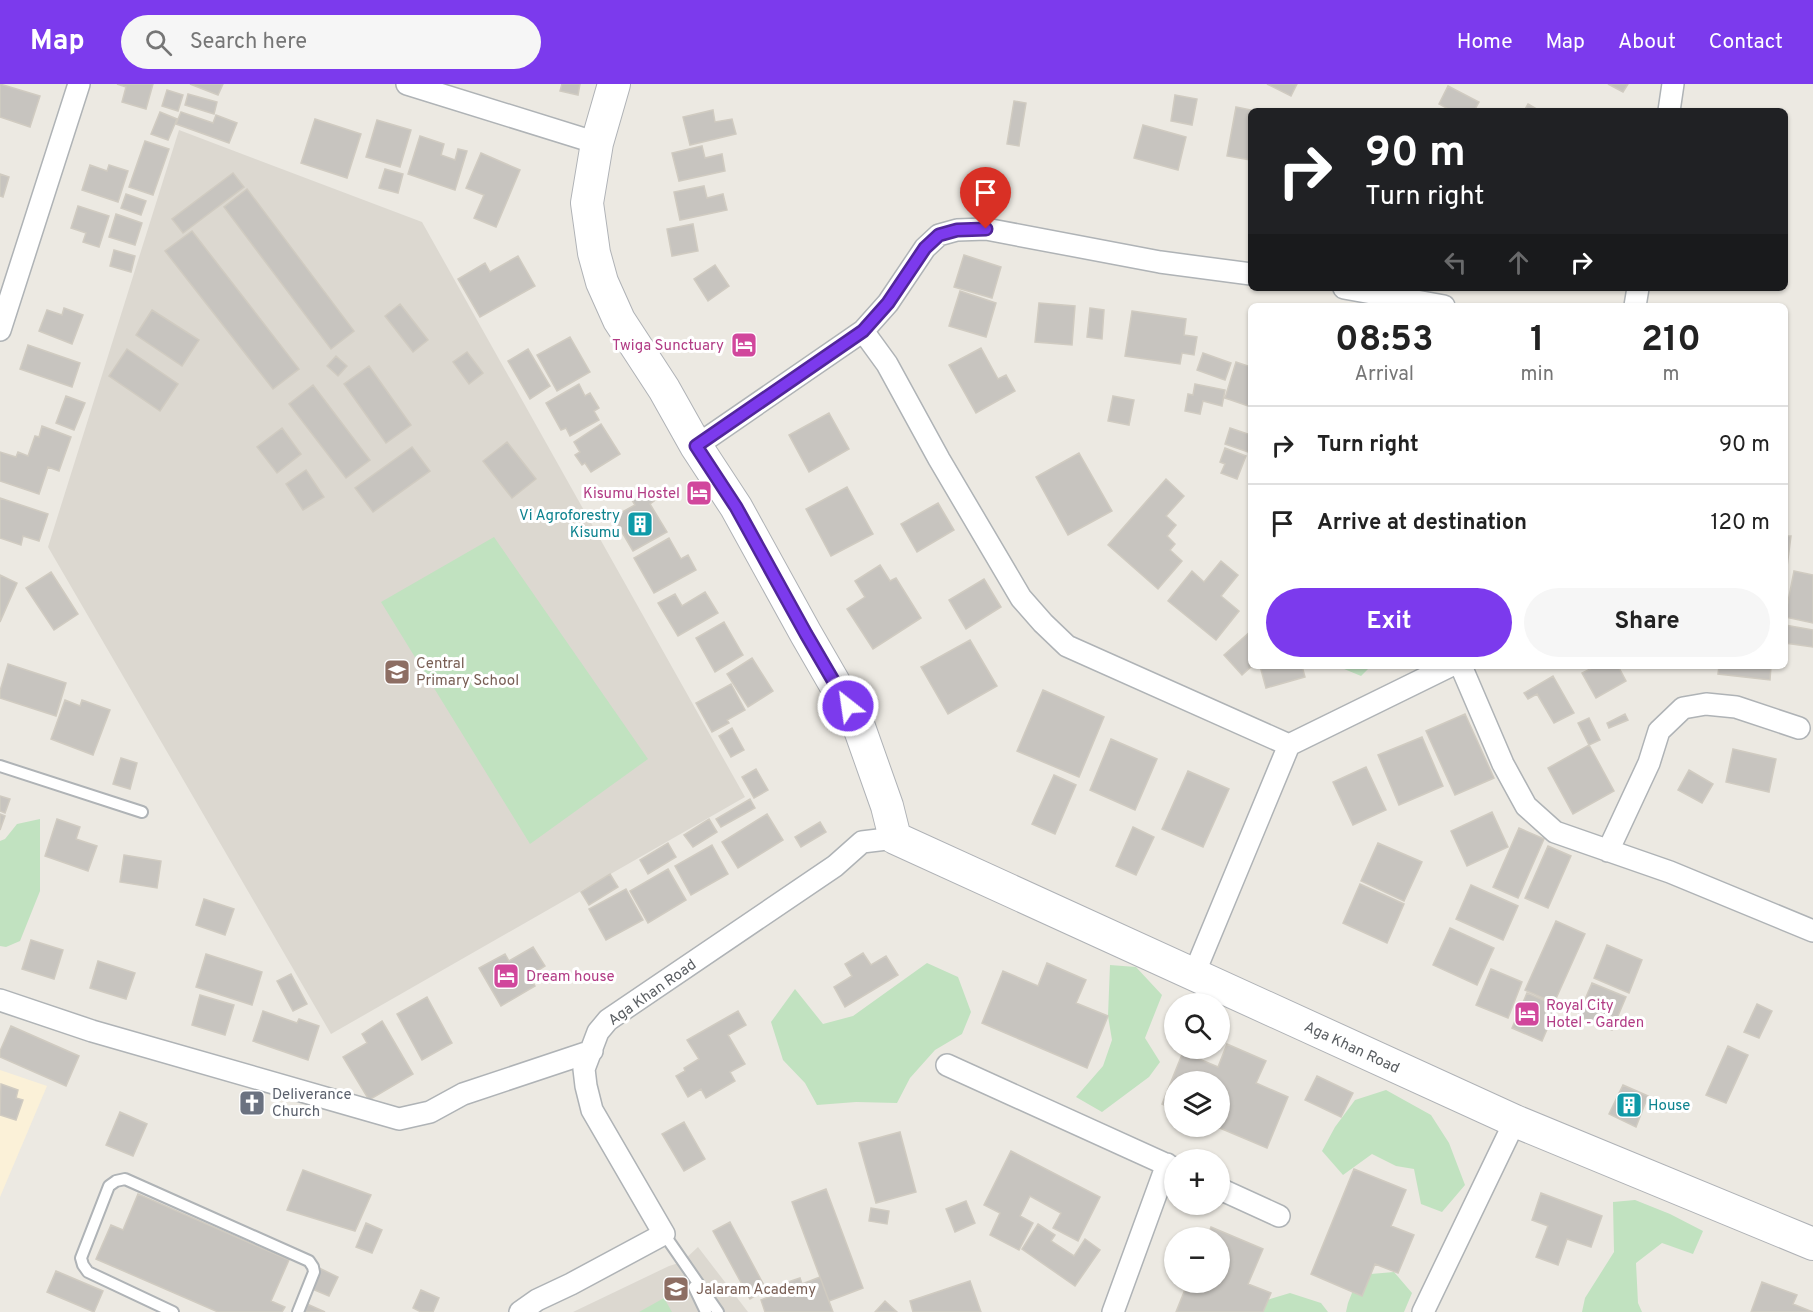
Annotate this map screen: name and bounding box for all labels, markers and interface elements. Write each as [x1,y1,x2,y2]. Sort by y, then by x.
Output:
search box [121,15,541,69]
text: Map [30,24,85,60]
icon: search [142,26,175,59]
text: Search here [190,29,307,56]
text: Home [1457,29,1513,56]
text: Map [1546,29,1585,56]
text: About [1618,29,1676,56]
text: Contact [1709,29,1783,56]
text: 90 m [1365,128,1466,181]
icon: right [1266,132,1344,210]
pin [960,167,1011,229]
icon: arrive [969,176,1002,209]
text: Turn right [1365,180,1484,214]
icon: left [1439,246,1472,279]
icon: ahead [1502,246,1535,279]
icon: right [1565,246,1598,279]
text: 08:53 [1335,318,1434,364]
text: 1 [1530,318,1544,364]
text: 210 [1641,318,1701,364]
hotel icon: Twiga Sunctuary [729,330,759,360]
place label: Twiga Sunctuary [612,337,724,356]
text: Arrival [1354,362,1414,388]
text: min [1521,362,1554,388]
text: m [1662,362,1679,388]
icon: right [1266,429,1299,462]
text: Turn right [1317,432,1419,459]
text: 90 m [1719,432,1770,459]
hotel icon: Kisumu Hostel [684,478,714,508]
place label: Kisumu Hostel [583,485,680,504]
place label: Vi Agroforestry Kisumu [519,507,620,543]
icon: arrive [1266,507,1299,540]
building icon: Vi Agroforestry Kisumu [625,509,655,539]
text: Arrive at destination [1317,510,1527,537]
text: 120 m [1710,510,1770,537]
button: Exit [1266,588,1512,657]
button: Share [1524,588,1770,657]
place label: Central Primary School [416,655,519,691]
school or university icon: Central Primary School [382,657,412,687]
position arrow [816,674,880,738]
street label: Aga Khan Road [605,956,701,1031]
hotel icon: Dream house [491,961,521,991]
place label: Dream house [526,968,615,987]
map controls [1164,993,1230,1293]
button: search [1164,993,1230,1059]
place label: Royal City Hotel - Garden [1546,997,1644,1033]
hotel icon: Royal City Hotel - Garden [1512,999,1542,1029]
street label: Aga Khan Road [1301,1018,1402,1079]
button: layers [1164,1071,1230,1137]
place label: Deliverance Church [272,1086,352,1122]
church icon: Deliverance Church [237,1088,267,1118]
building icon: House [1614,1090,1644,1120]
place label: House [1648,1097,1690,1116]
button: + [1164,1149,1230,1215]
button: − [1164,1227,1230,1293]
school or university icon: Jalaram Academy [661,1274,691,1304]
place label: Jalaram Academy [696,1281,816,1300]

